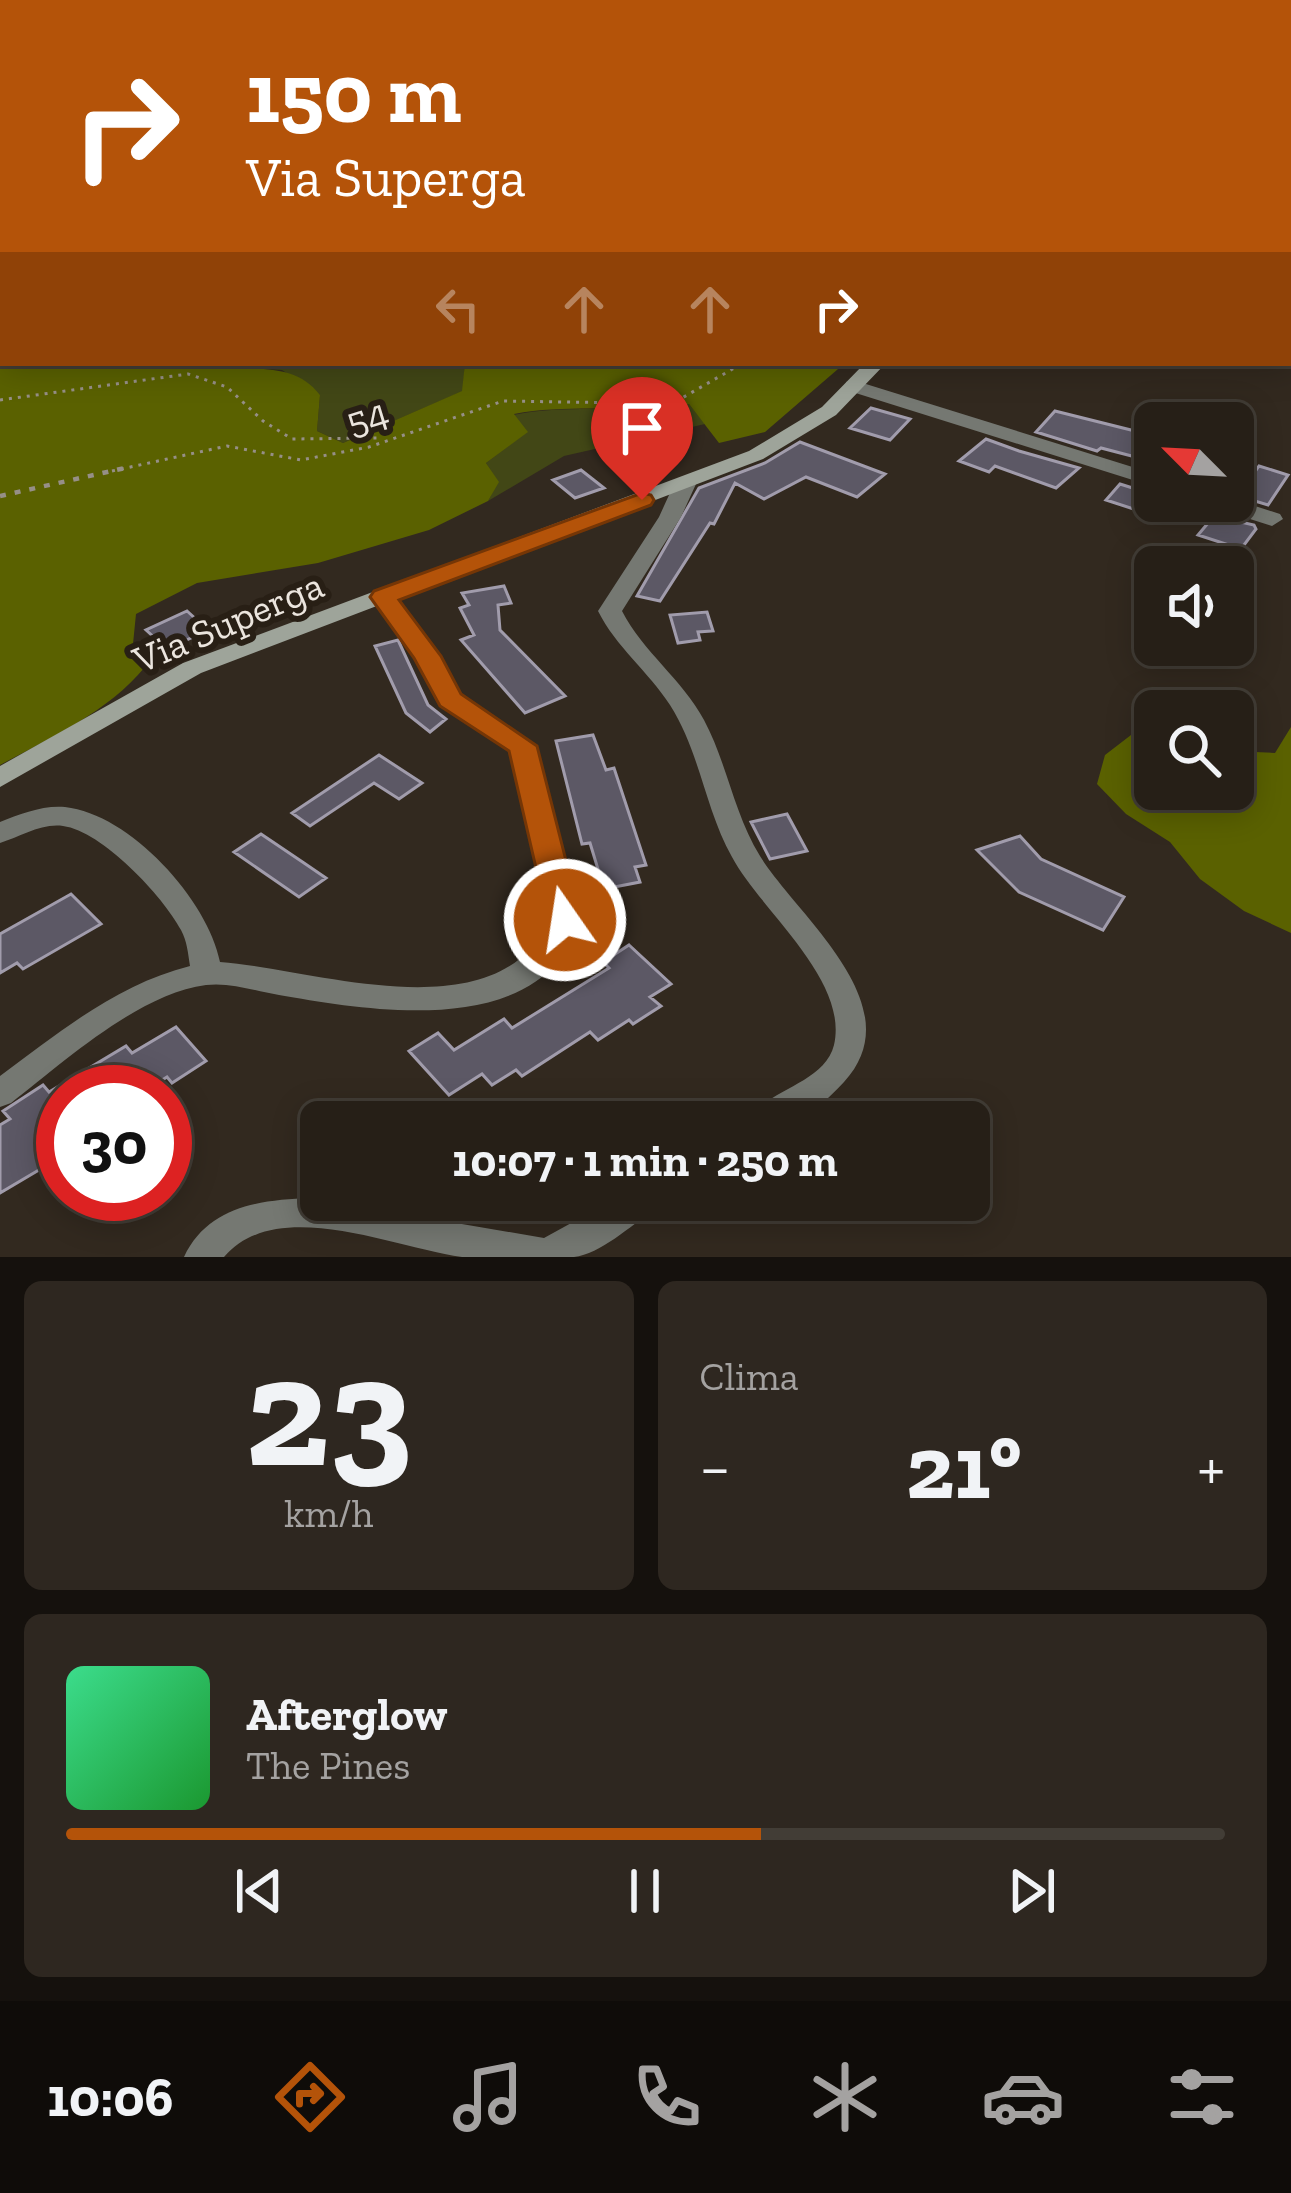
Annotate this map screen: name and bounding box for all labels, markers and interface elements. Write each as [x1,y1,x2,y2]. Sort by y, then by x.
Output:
text: 150 m [246,43,461,144]
icon: right [48,48,204,204]
text: Via Superga [246,145,526,210]
icon: left [425,276,491,342]
icon: ahead [551,276,617,342]
icon: ahead [677,276,743,342]
icon: right [803,276,869,342]
pin [591,377,693,500]
street label: 54 [341,388,393,444]
icon: arrive [609,395,675,461]
north arrow [1134,402,1254,522]
map controls [1134,402,1254,810]
button: sound [1134,546,1254,666]
street label: Via Superga [125,561,330,684]
button: search [1134,690,1254,810]
position arrow [502,857,628,983]
speed limit sign: 30 [36,1065,192,1221]
text: 10:07 · 1 min · 250 m [452,1134,838,1188]
text: 23 [245,1318,412,1505]
text: Clima [700,1353,798,1400]
text: 21° [906,1413,1022,1521]
text: − [700,1428,730,1507]
text: + [1197,1428,1225,1507]
text: km/h [284,1490,373,1537]
text: Afterglow [246,1688,447,1742]
text: The Pines [246,1742,410,1789]
icon: previous [226,1858,292,1924]
icon: pause [612,1858,678,1924]
icon: next [999,1858,1065,1924]
icon: directions [268,2055,352,2139]
icon: music [446,2055,530,2139]
icon: phone [625,2055,709,2139]
icon: climate [803,2055,887,2139]
icon: car [981,2055,1065,2139]
icon: filters [1160,2055,1244,2139]
text: 10:06 [47,2065,174,2130]

